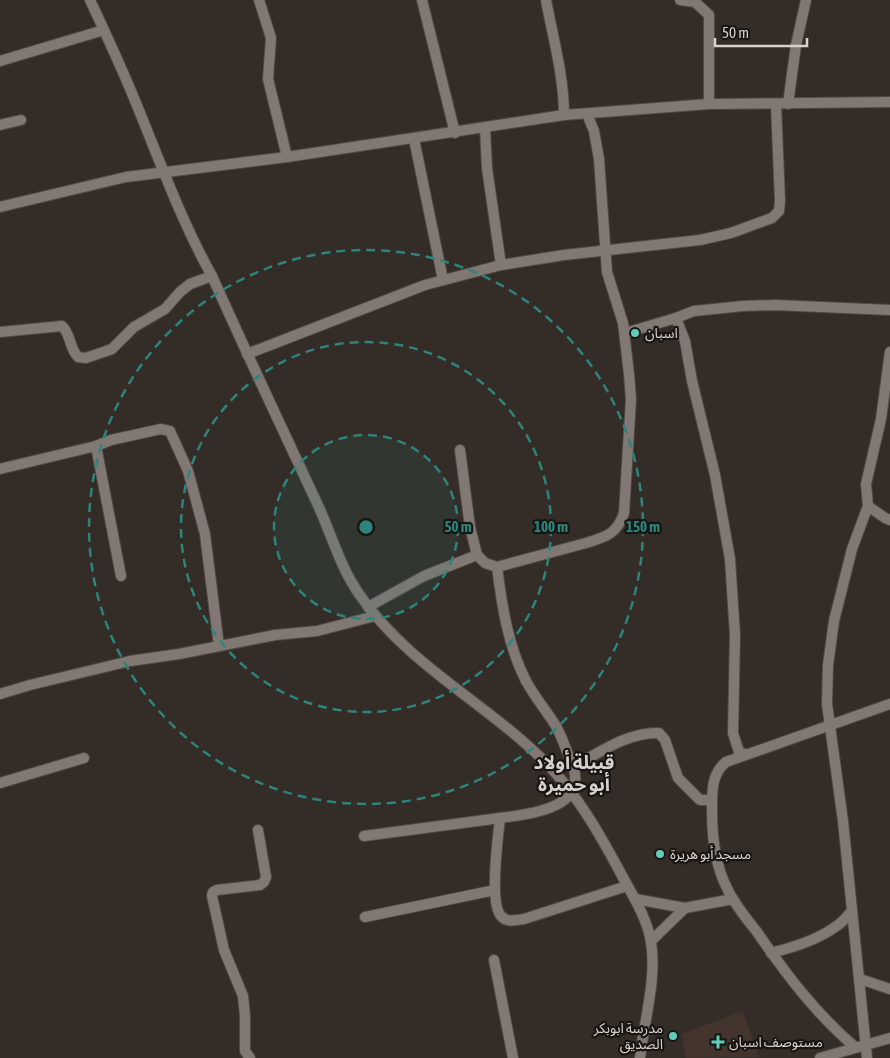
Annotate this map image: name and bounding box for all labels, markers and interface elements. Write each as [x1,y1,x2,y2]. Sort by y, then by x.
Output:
scale bar [715,15,808,47]
text: 50 m [722,24,749,41]
place label: اسبان [645,325,678,342]
marker: اسبان [629,327,641,339]
centre of rings [357,518,375,536]
text: 50 m [445,518,472,535]
text: 100 m [534,518,568,535]
text: 150 m [626,518,660,535]
district label: قبيلة أولاد أبو حميرة [534,749,614,796]
place label: مسجد أبو هريرة [670,845,751,863]
marker: مسجد أبو هريرة [654,848,666,860]
place label: مدرسة ابوبكر الصديق [593,1020,663,1054]
marker: مدرسة ابوبكر الصديق [667,1030,679,1042]
place label: مستوصف اسبان [729,1034,823,1051]
marker: مستوصف اسبان [711,1035,725,1049]

